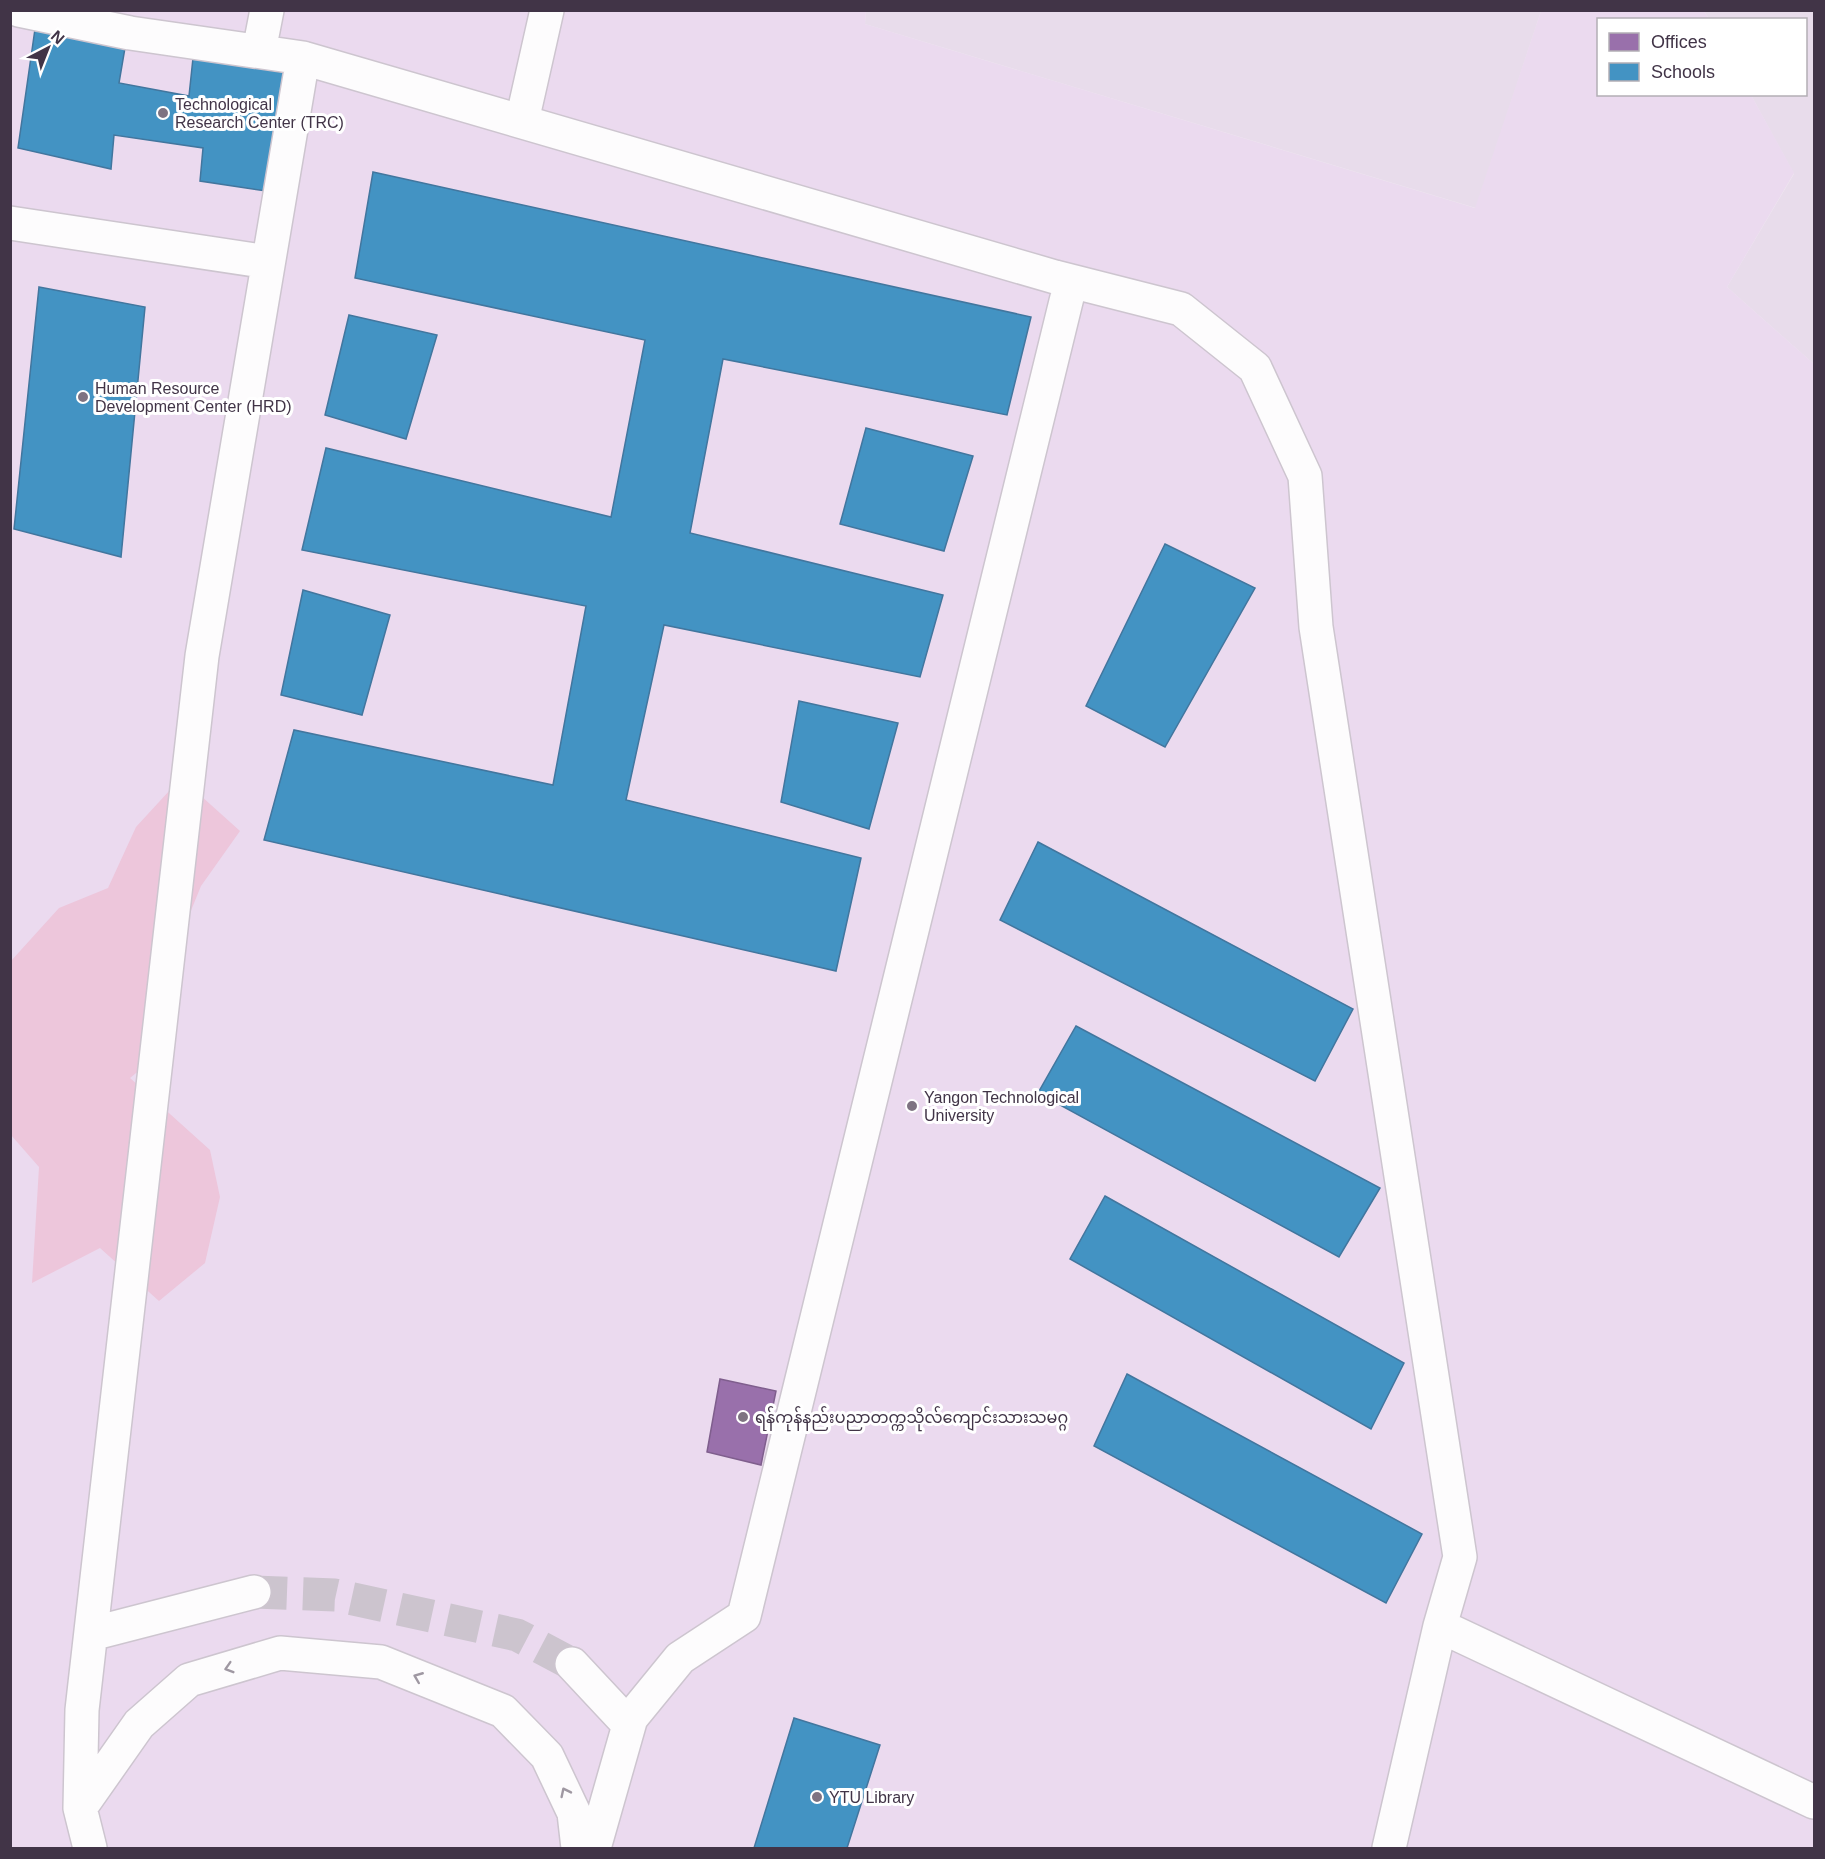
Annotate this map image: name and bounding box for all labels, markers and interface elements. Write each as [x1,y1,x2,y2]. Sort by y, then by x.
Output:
north arrow [18,18,78,78]
legend [1597,18,1807,96]
text: N [48,27,68,47]
text: Offices [1651,32,1707,52]
text: Schools [1651,62,1715,82]
place label: Technological Research Center (TRC) [175,96,344,131]
marker: Technological Research Center (TRC) [156,106,170,120]
place label: Human Resource Development Center (HRD) [95,380,292,415]
marker: Human Resource Development Center (HRD) [76,390,90,404]
place label: Yangon Technological University [924,1089,1079,1124]
marker: Yangon Technological University [905,1099,919,1113]
place label: ရန်ကုန်နည်းပညာတက္ကသိုလ်ကျောင်းသားသမဂ္ဂ [755,1406,1068,1432]
marker: ရန်ကုန်နည်းပညာတက္ကသိုလ်ကျောင်းသားသမဂ္ဂ [736,1410,750,1424]
one-way arrow [224,1661,234,1673]
one-way arrow [413,1672,424,1684]
one-way arrow [560,1788,572,1799]
place label: YTU Library [829,1789,914,1806]
marker: YTU Library [810,1790,824,1804]

